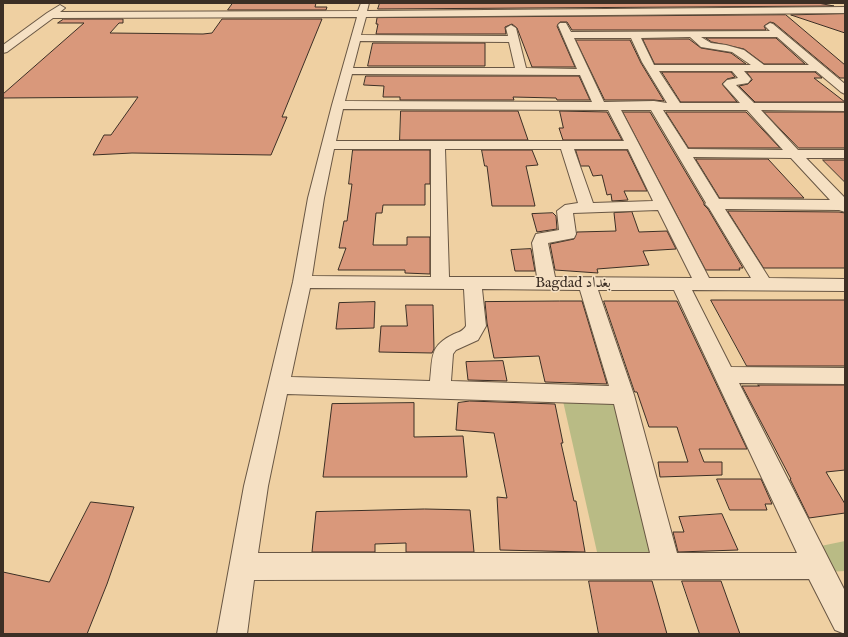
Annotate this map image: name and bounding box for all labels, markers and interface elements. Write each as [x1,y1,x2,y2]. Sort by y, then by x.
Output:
street label: Bagdad بغداد [535,275,611,293]

